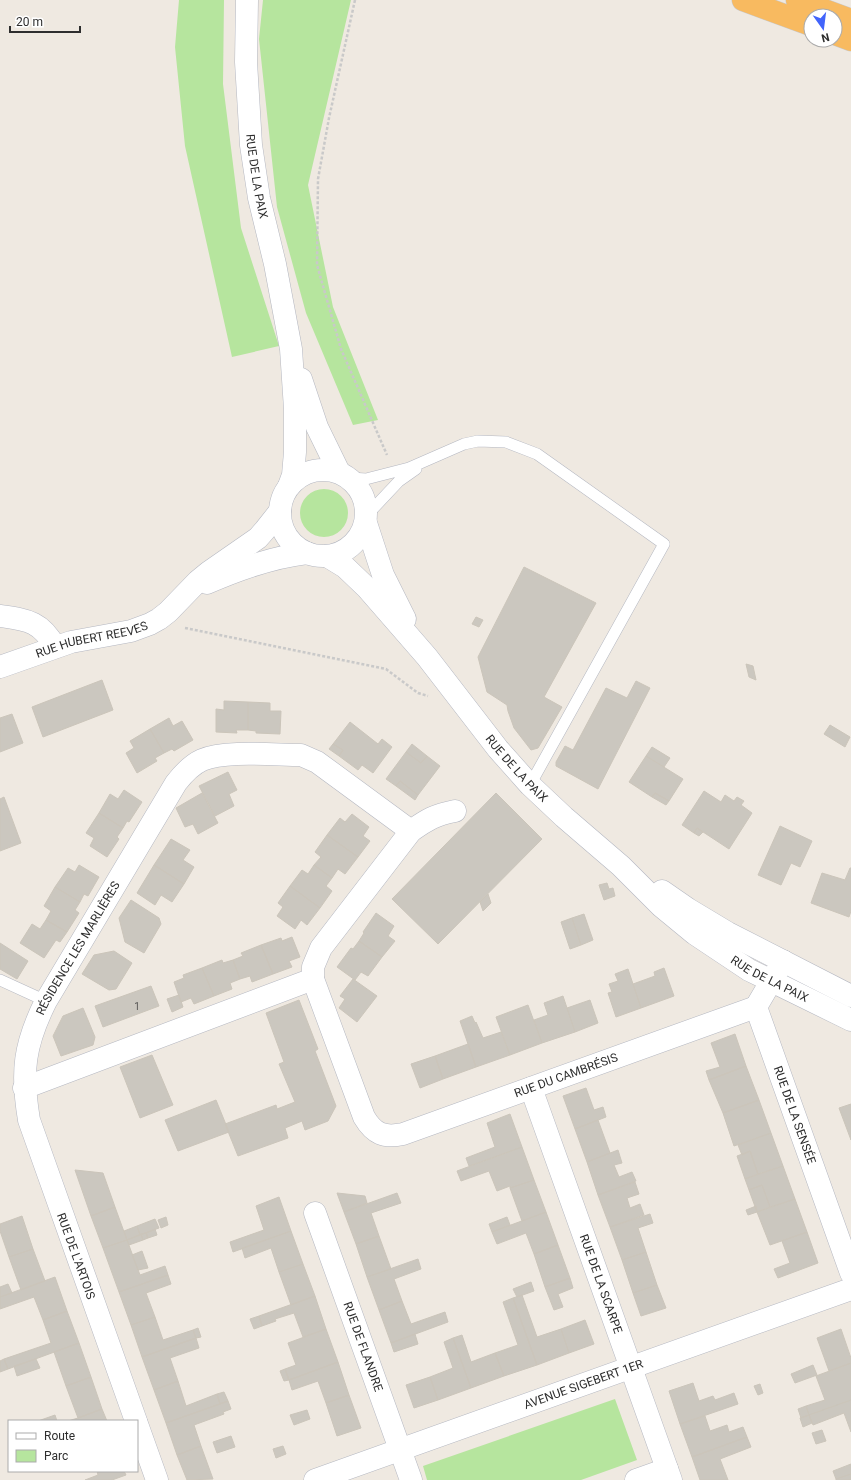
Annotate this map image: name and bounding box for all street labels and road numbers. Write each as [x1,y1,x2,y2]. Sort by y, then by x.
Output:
street label: RUE DE LA PAIX [243,134,271,221]
street label: RUE HUBERT REEVES [34,618,150,661]
street label: RUE DE LA PAIX [483,732,551,805]
street label: RÉSIDENCE LES MARLIÈRES [33,879,123,1017]
street label: RUE DE LA PAIX [728,953,811,1005]
street label: RUE DU CAMBRÉSIS [512,1050,620,1100]
street label: RUE DE LA SENSÉE [771,1064,819,1166]
street label: RUE DE L'ARTOIS [54,1211,98,1301]
street label: RUE DE LA SCARPE [577,1232,625,1336]
street label: RUE DE FLANDRE [340,1300,386,1394]
street label: AVENUE SIGEBERT 1ER [522,1356,645,1412]

